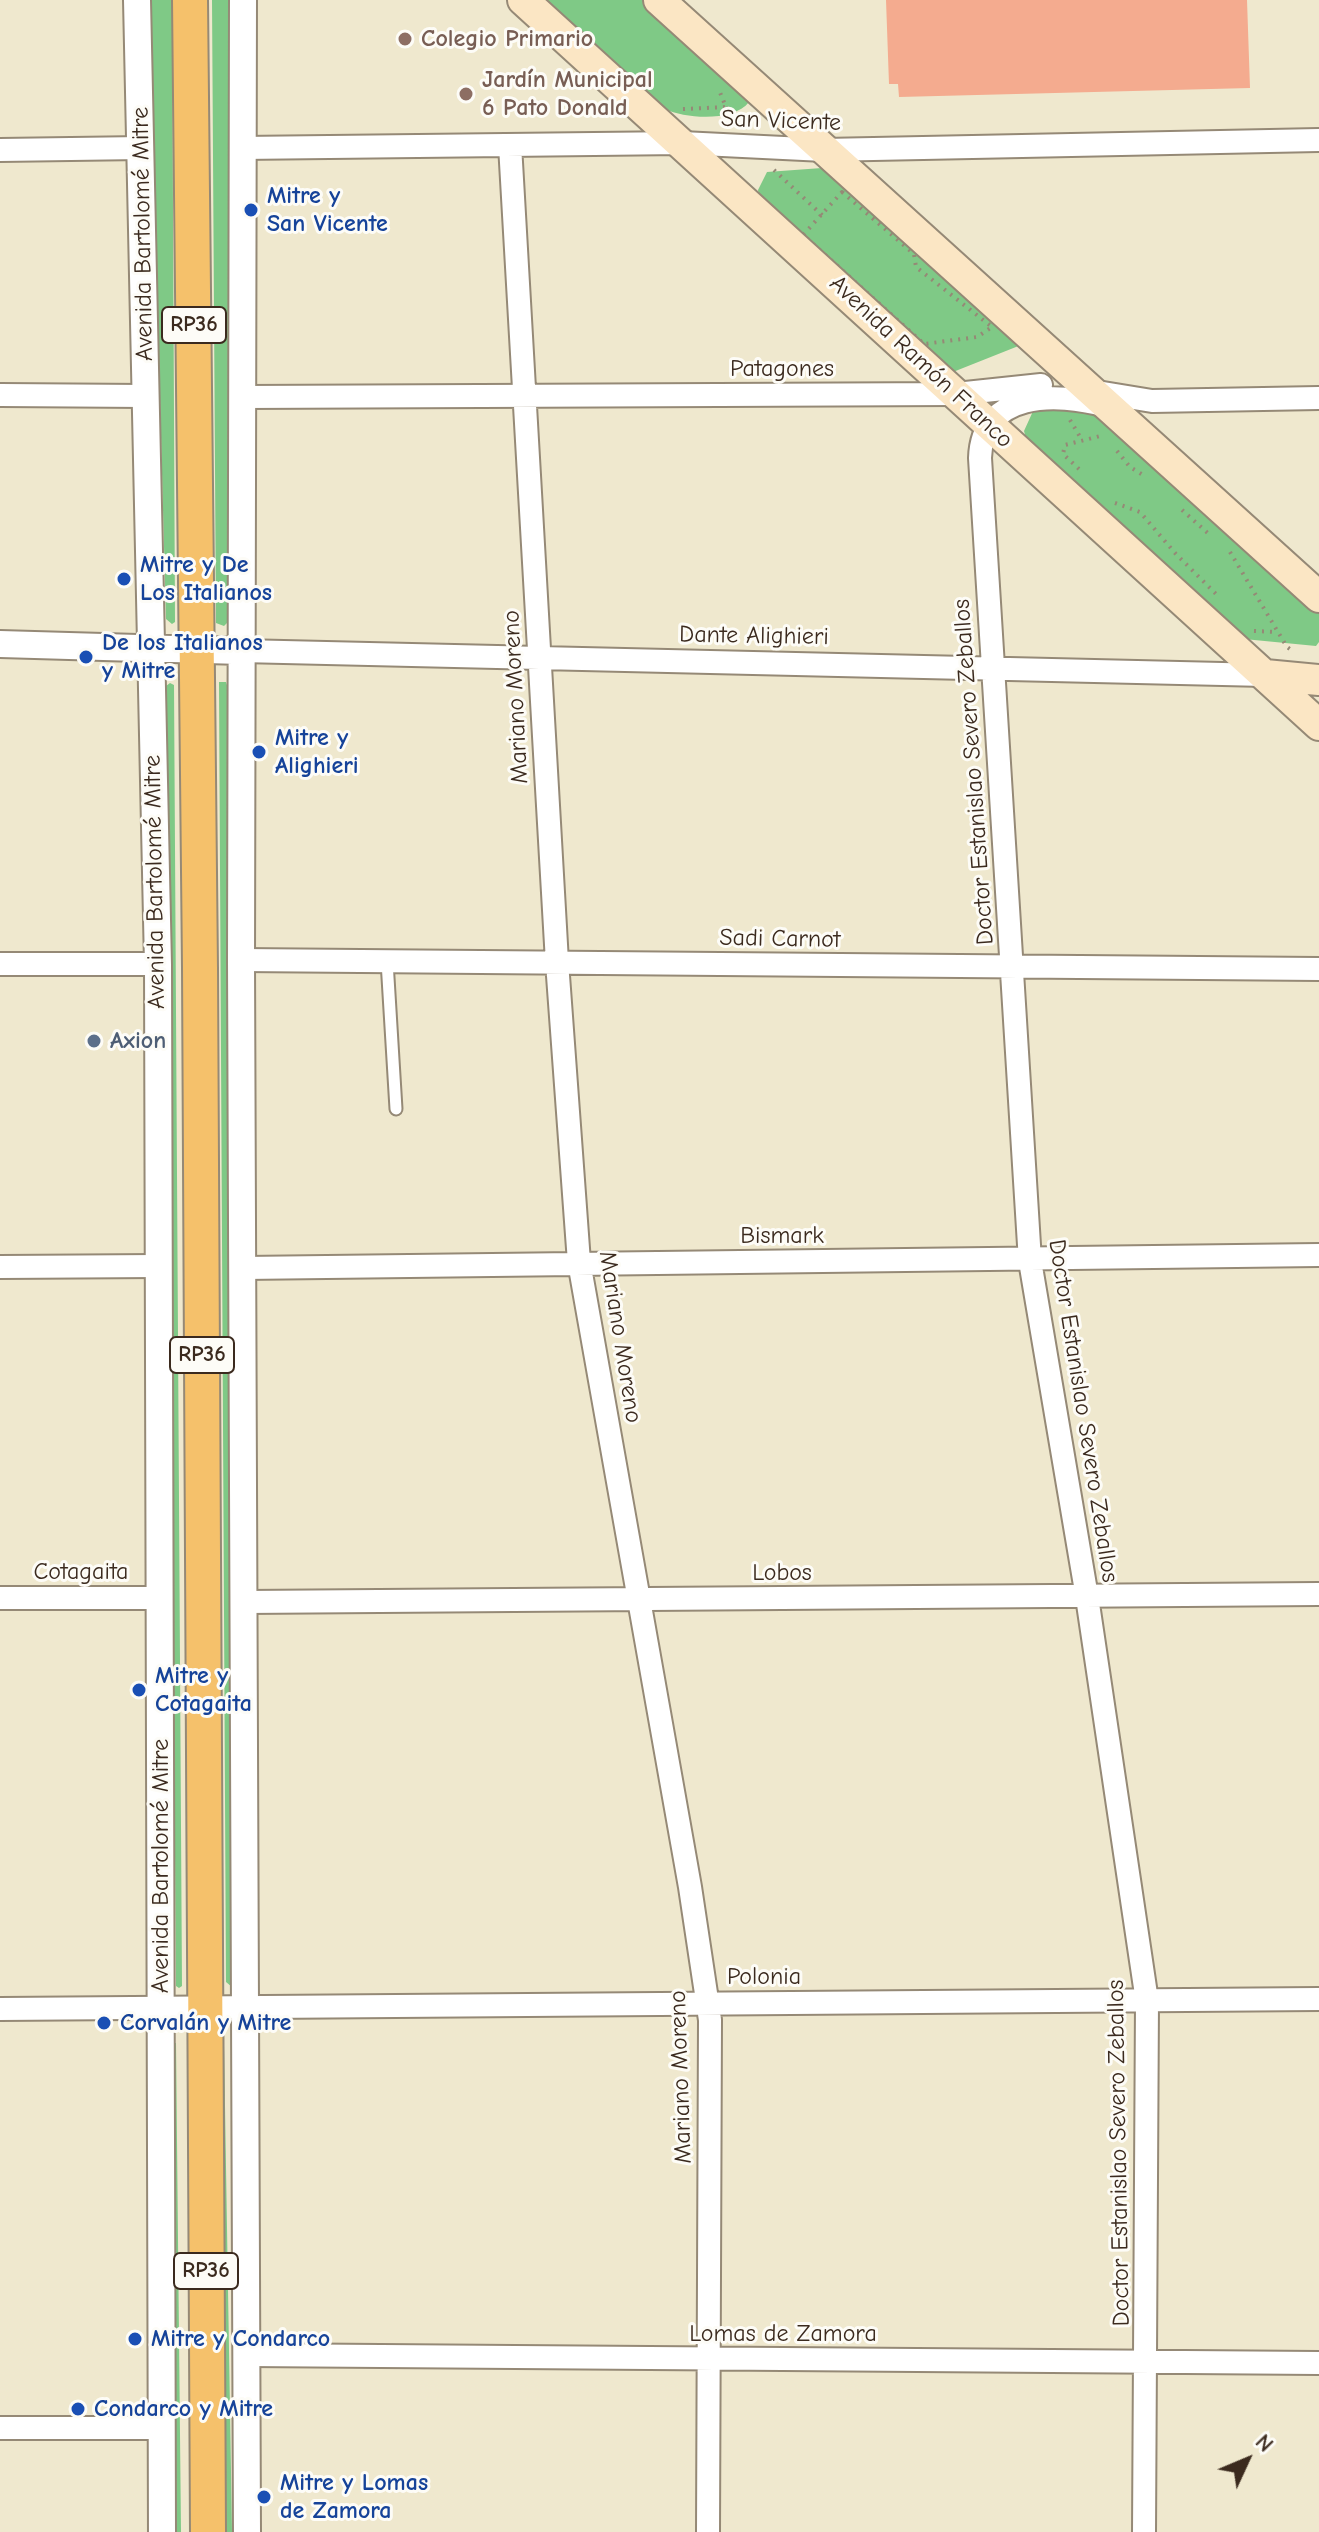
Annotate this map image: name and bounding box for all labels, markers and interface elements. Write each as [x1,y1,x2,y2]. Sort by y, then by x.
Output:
place label: Colegio Primario [421,25,593,53]
marker: Colegio Primario [396,30,414,48]
place label: Jardín Municipal 6 Pato Donald [482,66,653,122]
marker: Jardín Municipal 6 Pato Donald [457,85,475,103]
street label: San Vicente [720,105,842,137]
street label: Avenida Bartolomé Mitre [126,107,160,361]
place label: Mitre y San Vicente [267,182,388,238]
marker: Mitre y San Vicente [242,201,260,219]
street label: Avenida Ramón Franco [823,269,1019,455]
road number: RP36 [162,307,226,343]
street label: Patagones [730,355,834,383]
place label: Mitre y De Los Italianos [140,551,272,607]
marker: Mitre y De Los Italianos [115,570,133,588]
street label: Doctor Estanislao Severo Zeballos [948,598,1000,946]
street label: Mariano Moreno [497,610,535,784]
street label: Dante Alighieri [679,620,829,652]
place label: De los Italianos y Mitre [102,629,263,685]
marker: De los Italianos y Mitre [77,648,95,666]
place label: Mitre y Alighieri [275,724,359,780]
marker: Mitre y Alighieri [250,743,268,761]
street label: Avenida Bartolomé Mitre [138,755,172,1009]
street label: Sadi Carnot [719,924,841,954]
place label: Axion [110,1027,166,1055]
marker: Axion [85,1032,103,1050]
street label: Bismark [740,1222,824,1250]
street label: Doctor Estanislao Severo Zeballos [1042,1238,1124,1584]
street label: Mariano Moreno [592,1249,648,1425]
road number: RP36 [170,1337,234,1373]
street label: Cotagaita [34,1558,128,1586]
street label: Lobos [752,1559,812,1587]
place label: Mitre y Cotagaita [155,1662,252,1718]
marker: Mitre y Cotagaita [130,1681,148,1699]
street label: Avenida Bartolomé Mitre [147,1739,175,1993]
street label: Polonia [727,1963,801,1991]
street label: Doctor Estanislao Severo Zeballos [1102,1979,1136,2327]
street label: Mariano Moreno [664,1990,698,2164]
place label: Corvalán y Mitre [120,2009,291,2037]
marker: Corvalán y Mitre [95,2014,113,2032]
road number: RP36 [174,2253,238,2289]
street label: Lomas de Zamora [689,2320,877,2348]
place label: Mitre y Condarco [151,2325,330,2353]
marker: Mitre y Condarco [126,2330,144,2348]
place label: Condarco y Mitre [94,2395,273,2423]
marker: Condarco y Mitre [69,2400,87,2418]
north arrow [1207,2420,1287,2500]
text: N [1250,2429,1279,2458]
place label: Mitre y Lomas de Zamora [280,2469,428,2525]
marker: Mitre y Lomas de Zamora [255,2488,273,2506]

